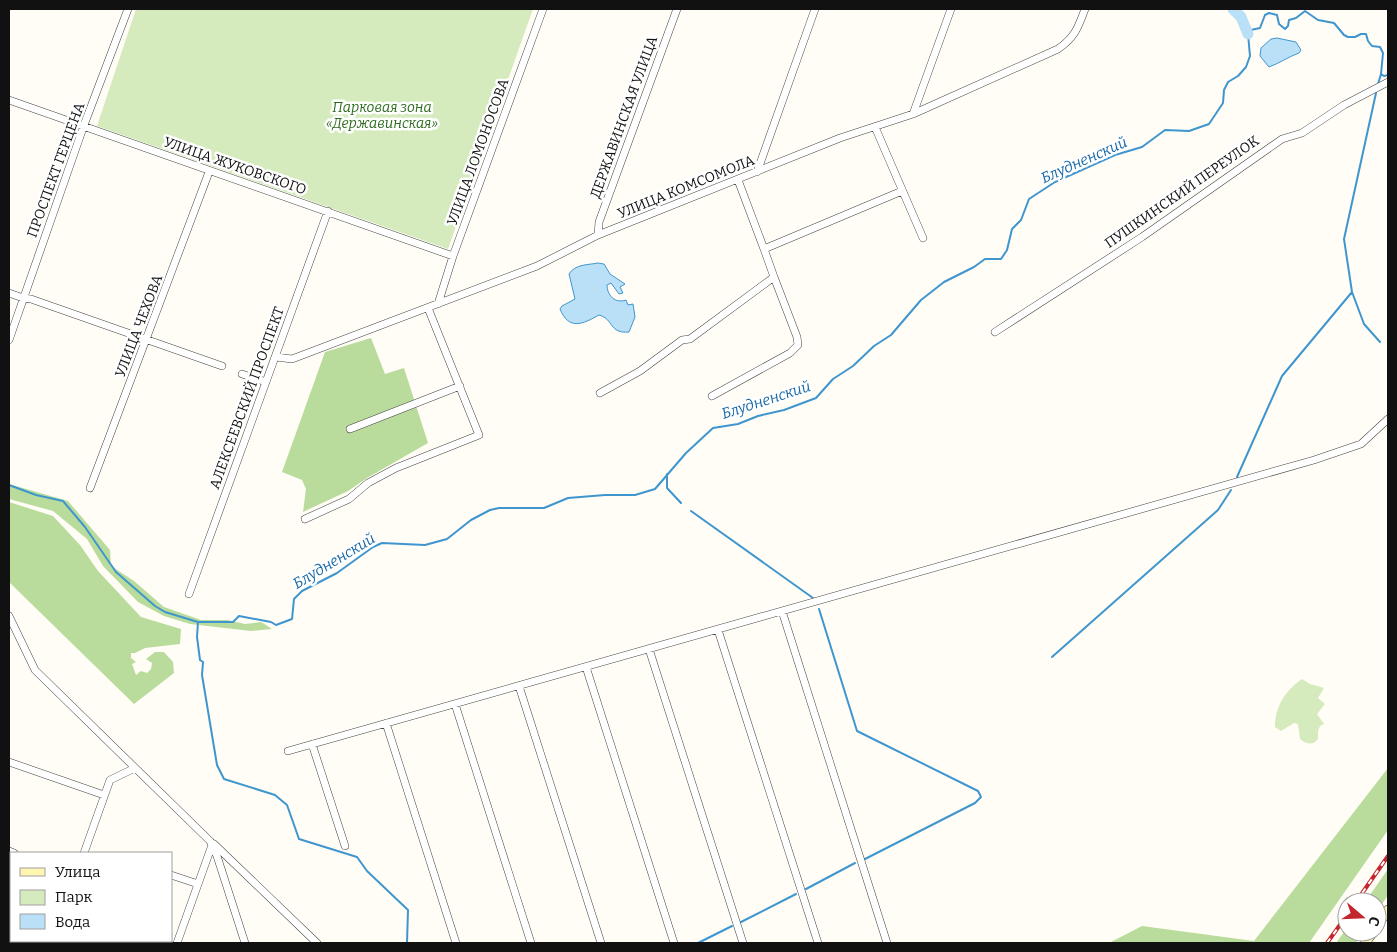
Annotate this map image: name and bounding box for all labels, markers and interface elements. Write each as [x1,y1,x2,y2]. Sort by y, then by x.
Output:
street label: ДЕРЖАВИНСКАЯ УЛИЦА [587,34,661,200]
street label: УЛИЦА ЛОМОНОСОВА [443,76,513,228]
park label: Парковая зона «Державинская» [326,99,438,132]
street label: ПРОСПЕКТ ГЕРЦЕНА [24,100,88,240]
street label: ПУШКИНСКИЙ ПЕРЕУЛОК [1101,131,1262,252]
water label: Блудненский [1038,133,1130,187]
street label: УЛИЦА ЖУКОВСКОГО [161,134,309,198]
street label: УЛИЦА КОМСОМОЛА [615,152,757,222]
street label: УЛИЦА ЧЕХОВА [112,272,166,380]
street label: АЛЕКСЕЕВСКИЙ ПРОСПЕКТ [205,304,288,491]
water label: Блудненский [719,377,813,423]
water label: Блудненский [290,529,378,593]
legend [10,852,172,942]
text: Улица [55,863,101,881]
text: Парк [55,888,93,906]
north arrow [1337,892,1387,942]
text: Вода [55,913,90,931]
text: С [1364,914,1383,928]

